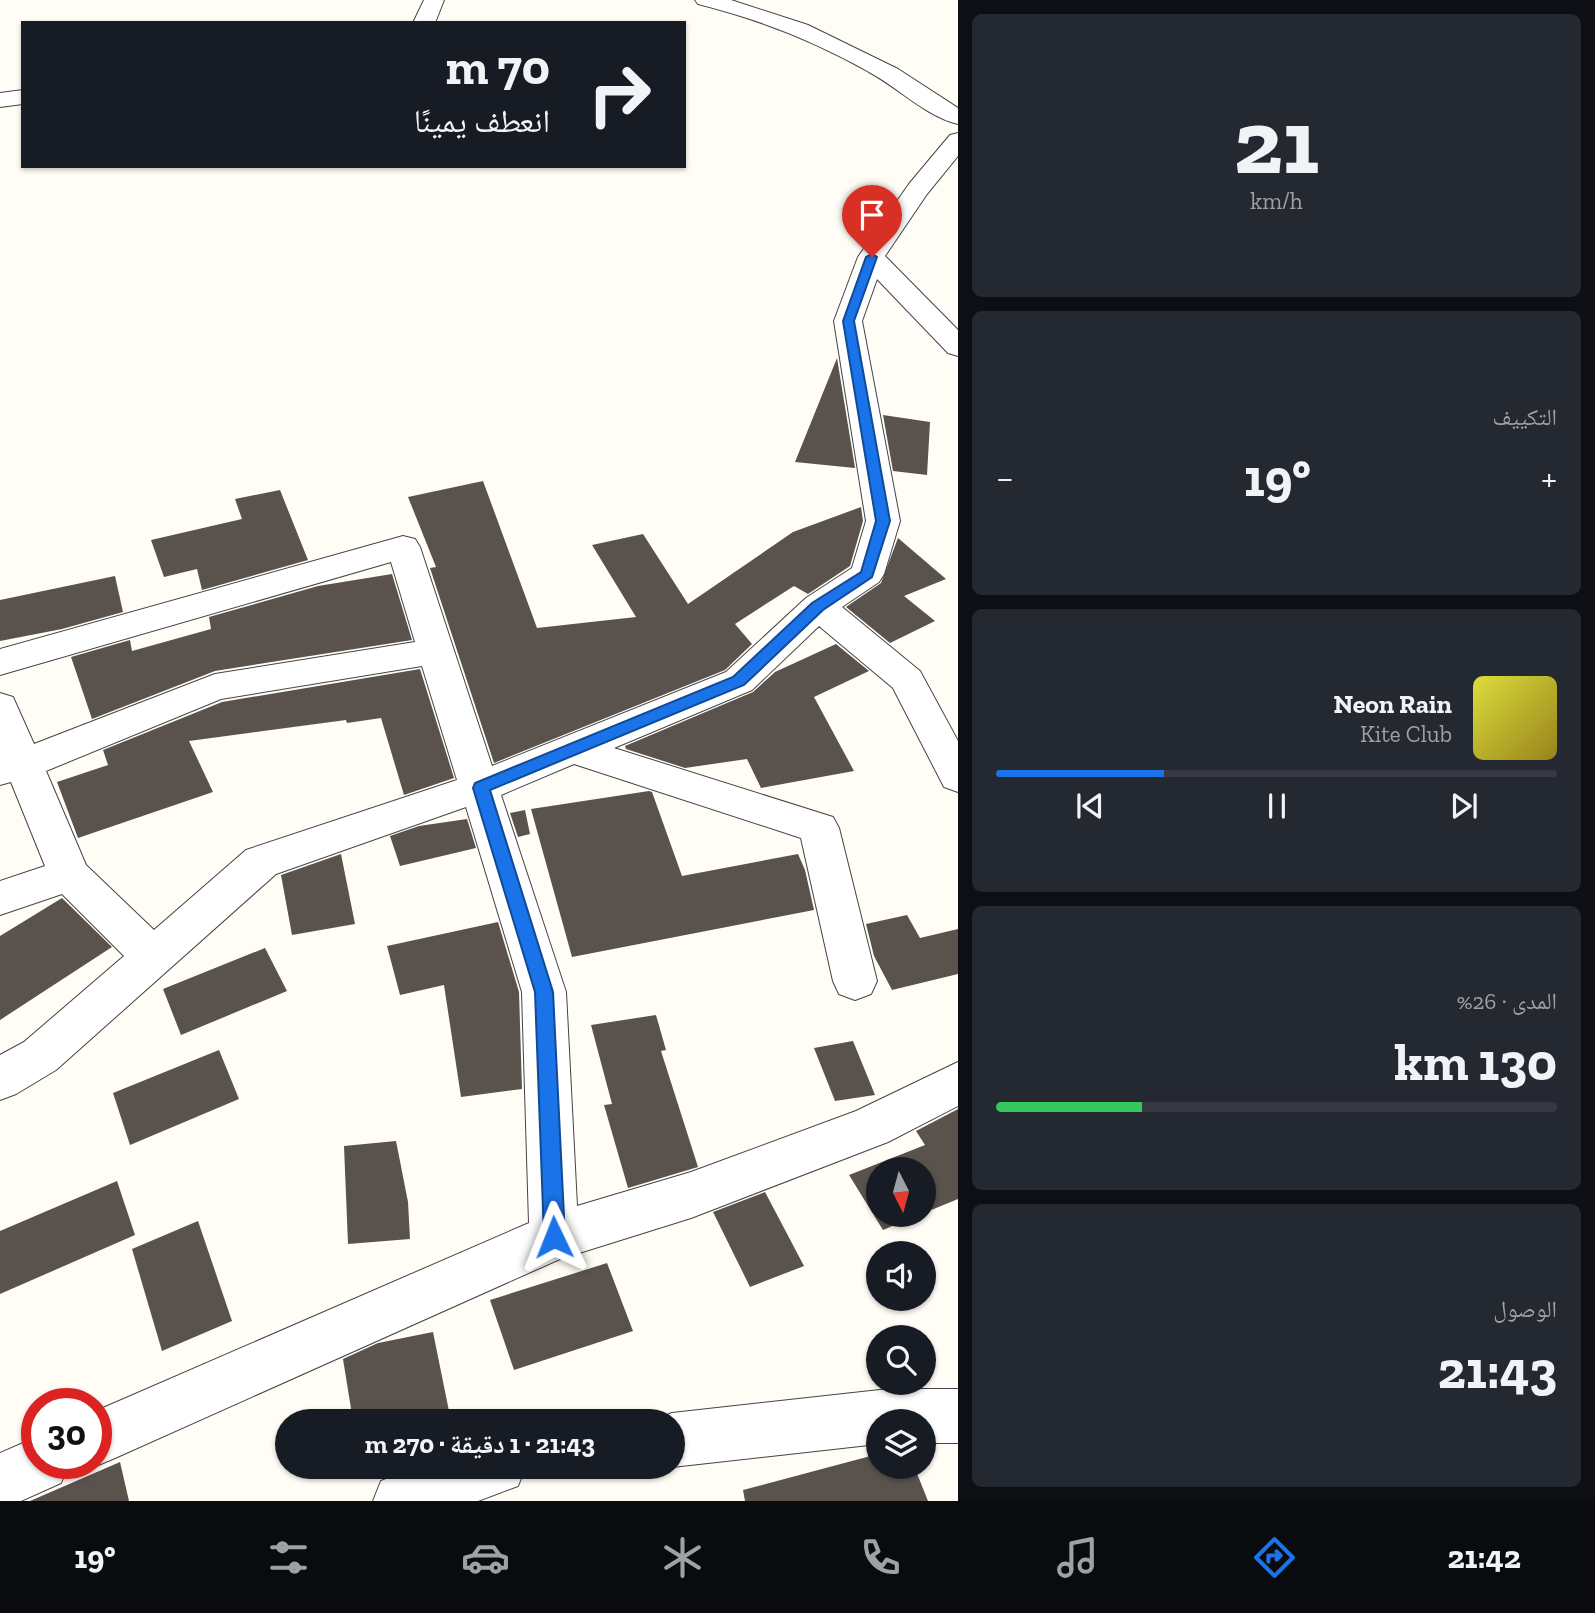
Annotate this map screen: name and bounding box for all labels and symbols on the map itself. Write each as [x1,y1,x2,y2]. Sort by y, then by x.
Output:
pin [842,185,902,257]
north arrow [866,1157,936,1227]
position arrow [517,1200,591,1274]
speed limit sign: 30 [21,1388,112,1479]

